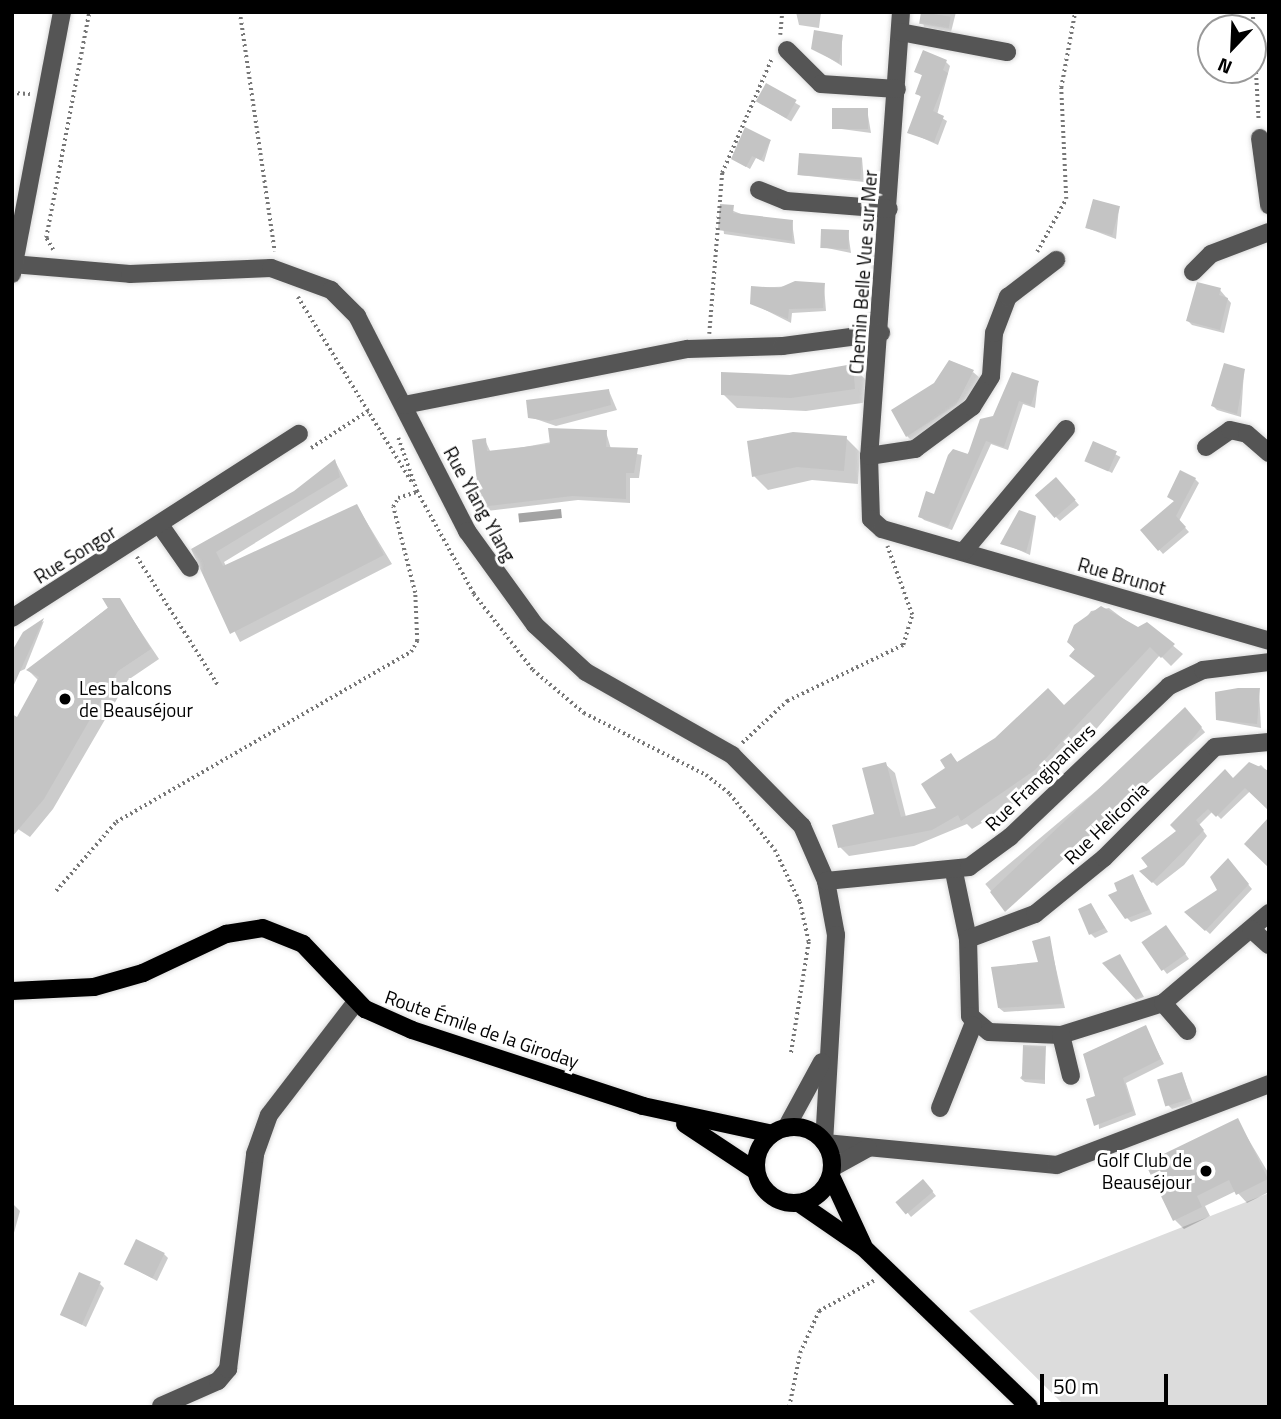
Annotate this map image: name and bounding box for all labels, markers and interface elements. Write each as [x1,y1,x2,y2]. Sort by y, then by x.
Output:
north arrow [1197,14,1267,84]
text: N [1213,51,1236,83]
street label: Chemin Belle Vue sur Mer [844,169,882,375]
street label: Rue Ylang Ylang [439,443,521,565]
street label: Rue Songor [30,520,120,588]
street label: Rue Brunot [1075,553,1169,599]
place label: Les balcons de Beauséjour [79,677,193,721]
marker: Les balcons de Beauséjour [57,691,73,707]
street label: Rue Frangipaniers [980,719,1100,835]
street label: Rue Heliconia [1059,777,1153,869]
street label: Route Émile de la Giroday [382,985,582,1073]
place label: Golf Club de Beauséjour [1097,1149,1192,1193]
marker: Golf Club de Beauséjour [1198,1163,1214,1179]
scale bar [1043,1360,1171,1404]
text: 50 m [1053,1370,1099,1402]

